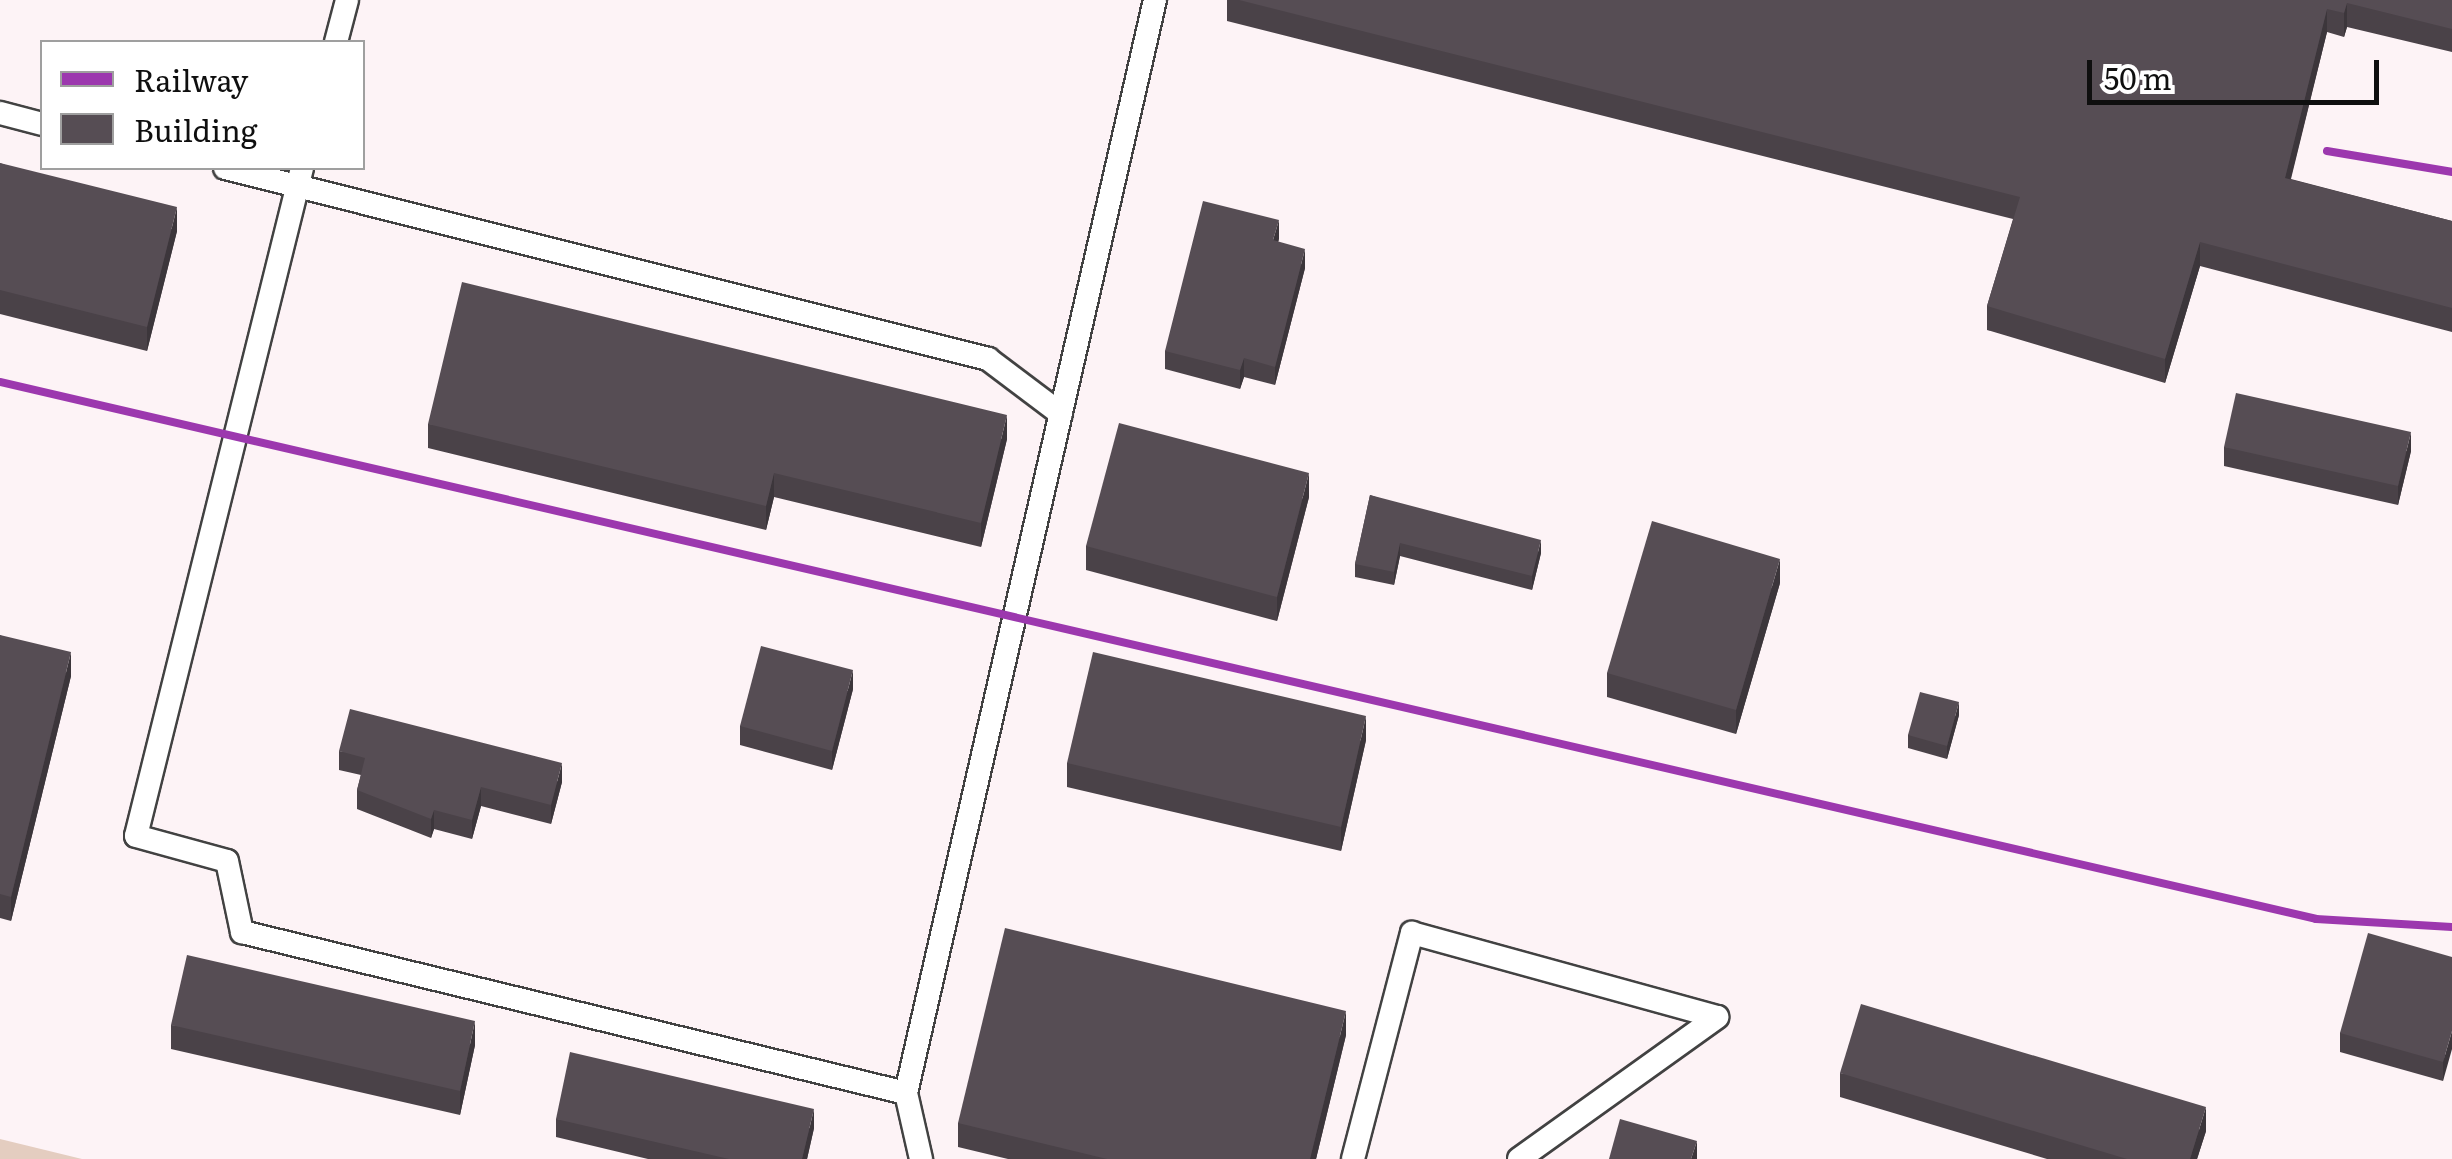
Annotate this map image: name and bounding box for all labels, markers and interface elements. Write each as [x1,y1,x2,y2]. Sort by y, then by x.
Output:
legend [40,40,365,170]
scale bar [2092,40,2384,102]
text: 50 m [2104,55,2172,99]
text: Railway [134,57,248,101]
text: Building [134,107,258,151]

